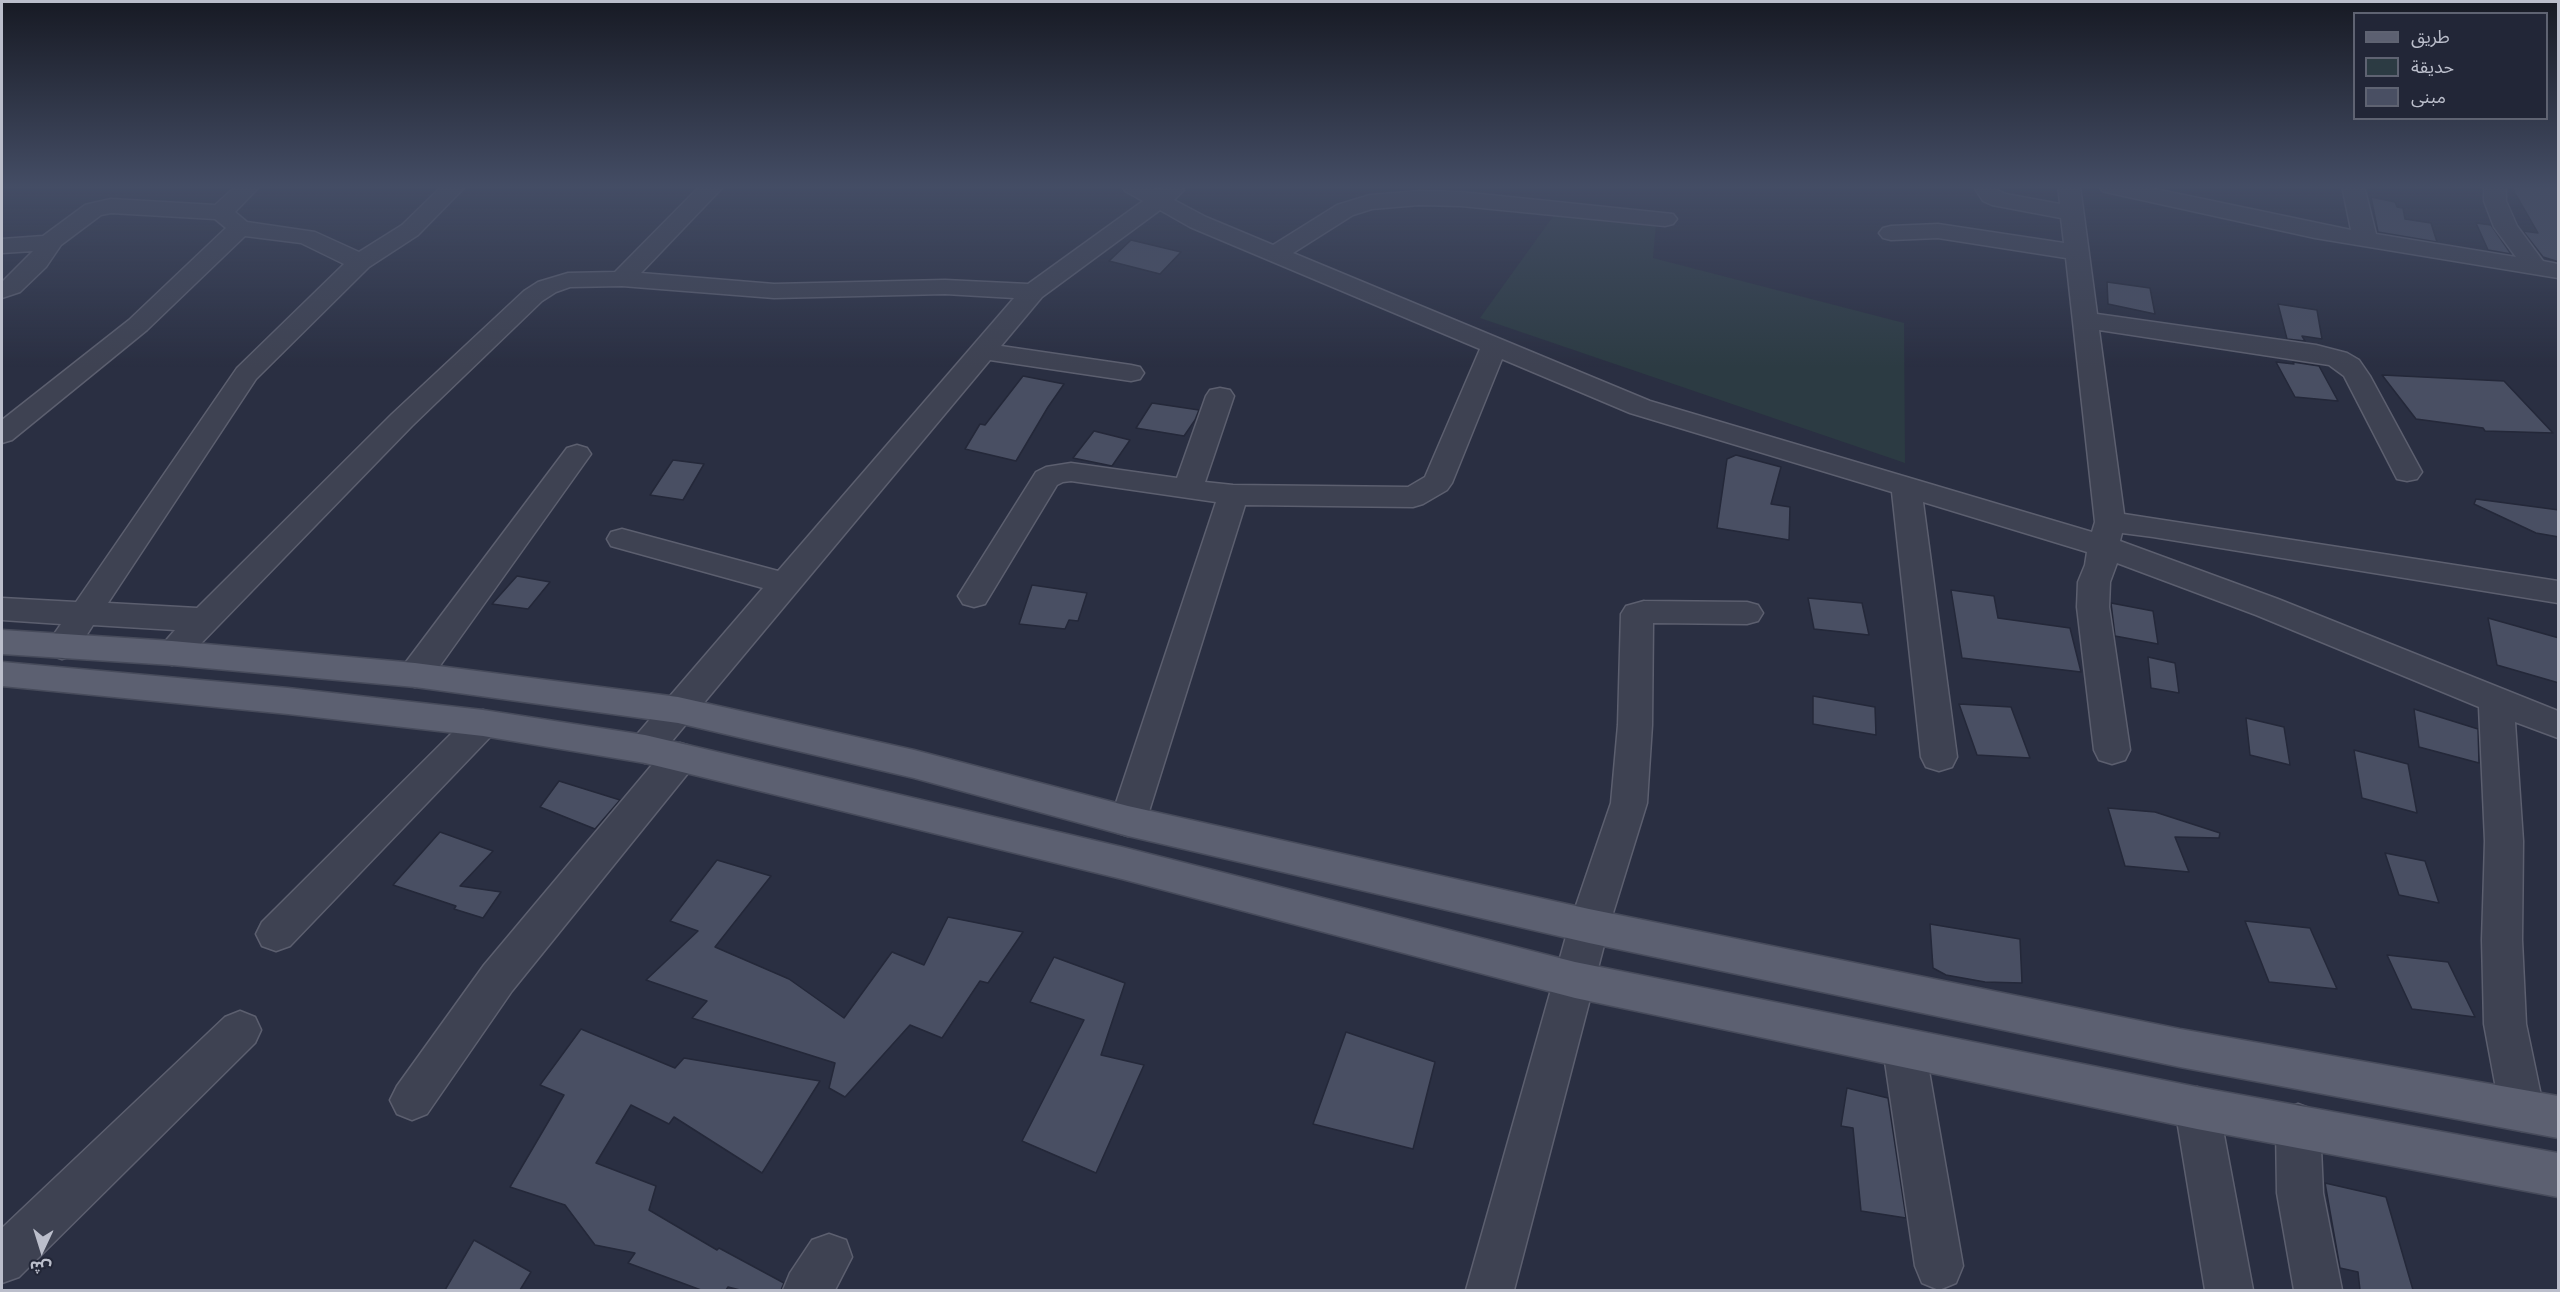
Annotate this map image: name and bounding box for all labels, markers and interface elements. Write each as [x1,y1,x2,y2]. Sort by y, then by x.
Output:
legend [2353,12,2548,120]
text: طريق [2411,26,2450,47]
text: حديقة [2411,56,2454,77]
text: مبنى [2411,86,2446,107]
north arrow [12,1220,72,1280]
text: ش [29,1258,52,1278]

